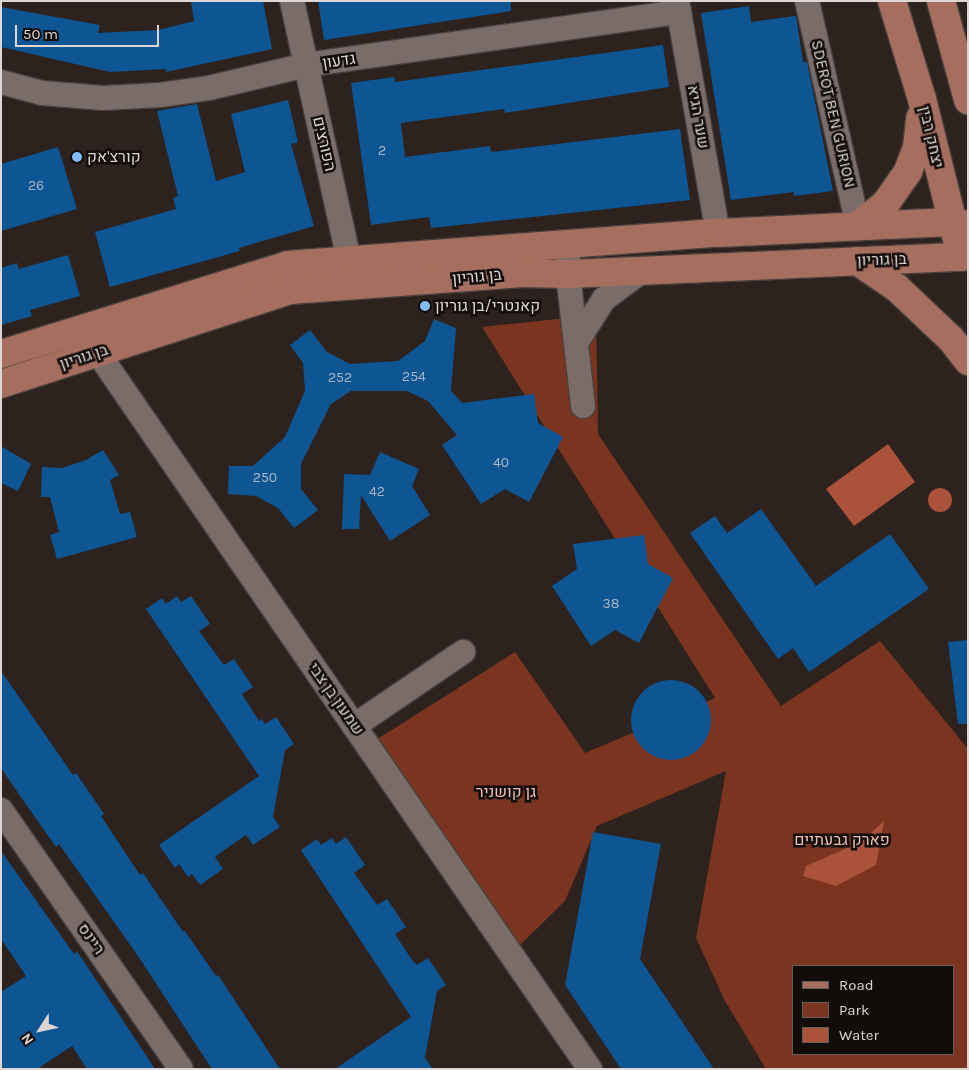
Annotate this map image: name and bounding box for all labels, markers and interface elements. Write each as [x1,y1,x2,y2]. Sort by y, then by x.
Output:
scale bar [18,15,161,47]
text: 50 m [23,25,58,43]
street label: SDEROT BEN GURION [807,38,859,190]
street label: גדעון [321,49,357,73]
street label: שער הגיא [683,84,713,150]
street label: יצחק רבין [915,104,947,170]
street label: הפורצים [308,115,340,173]
house number: 2 [378,143,386,159]
place label: קורצ'אק [87,147,141,167]
marker: קורצ'אק [71,151,83,163]
house number: 26 [28,178,44,194]
street label: בן גוריון [857,250,907,270]
street label: בן גוריון [451,265,503,289]
place label: קאנטרי/בן גוריון [435,296,540,316]
marker: קאנטרי/בן גוריון [419,300,431,312]
street label: בן גוריון [57,340,111,374]
house number: 254 [402,369,426,385]
house number: 252 [328,370,352,386]
house number: 40 [493,455,509,471]
house number: 250 [253,470,277,486]
house number: 42 [369,484,385,500]
house number: 38 [603,596,619,612]
street label: שמעון בן צבי [304,659,368,739]
park label: גן קושניר [476,782,536,802]
park label: פארק גבעתיים [794,830,890,850]
street label: ריינס [74,920,108,958]
legend [792,965,954,1055]
text: Road [839,976,874,994]
text: Park [839,1001,869,1019]
north arrow [15,1005,65,1055]
text: Water [839,1026,879,1044]
text: N [17,1030,37,1048]

